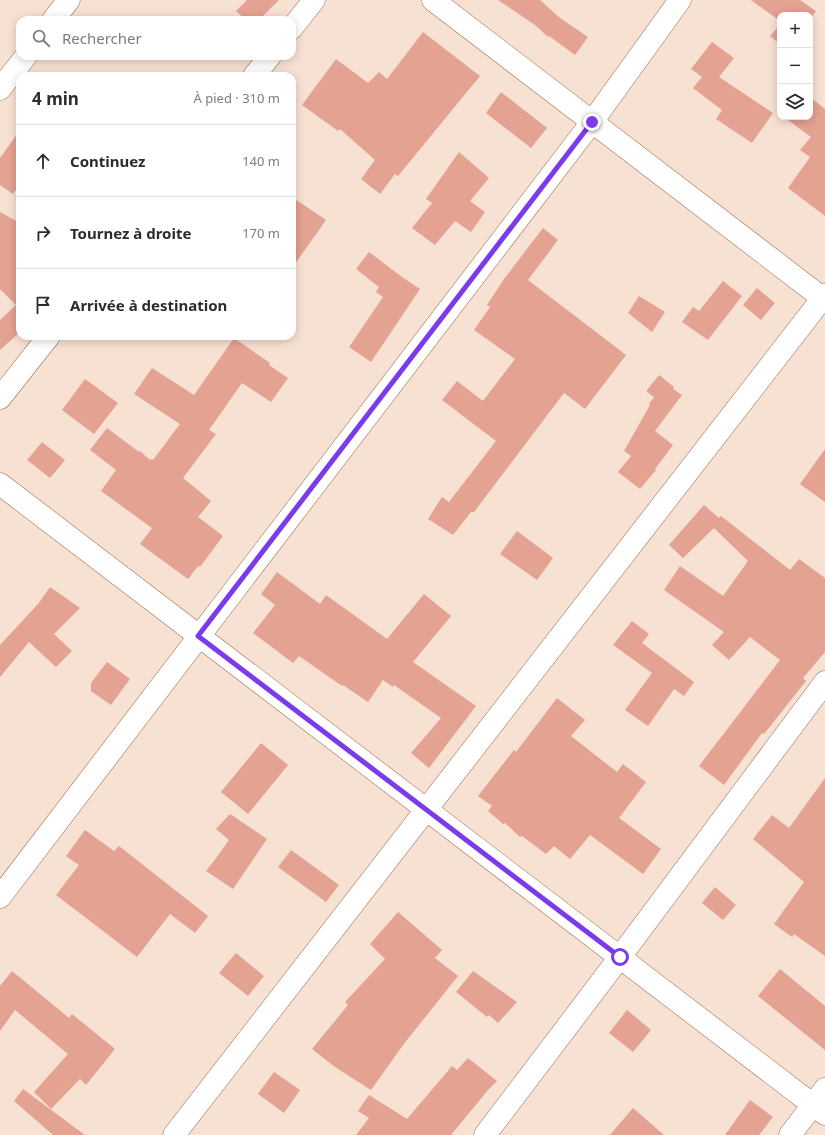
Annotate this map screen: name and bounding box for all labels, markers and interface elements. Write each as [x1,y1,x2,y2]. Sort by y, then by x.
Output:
map controls [777,12,813,120]
button: + [777,12,813,48]
search box [16,16,296,60]
icon: search [30,27,52,49]
text: Rechercher [62,28,142,48]
button: − [777,48,813,84]
button: layers [777,84,813,120]
text: 4 min [32,87,79,110]
text: À pied · 310 m [194,89,280,107]
route end [583,113,601,131]
icon: ahead [32,150,54,172]
text: Continuez [70,151,145,171]
text: 140 m [242,152,280,170]
icon: right [32,222,54,244]
text: Tournez à droite [70,223,191,243]
text: 170 m [242,224,280,242]
icon: arrive [32,294,54,316]
text: Arrivée à destination [70,295,227,315]
route start [611,948,629,966]

